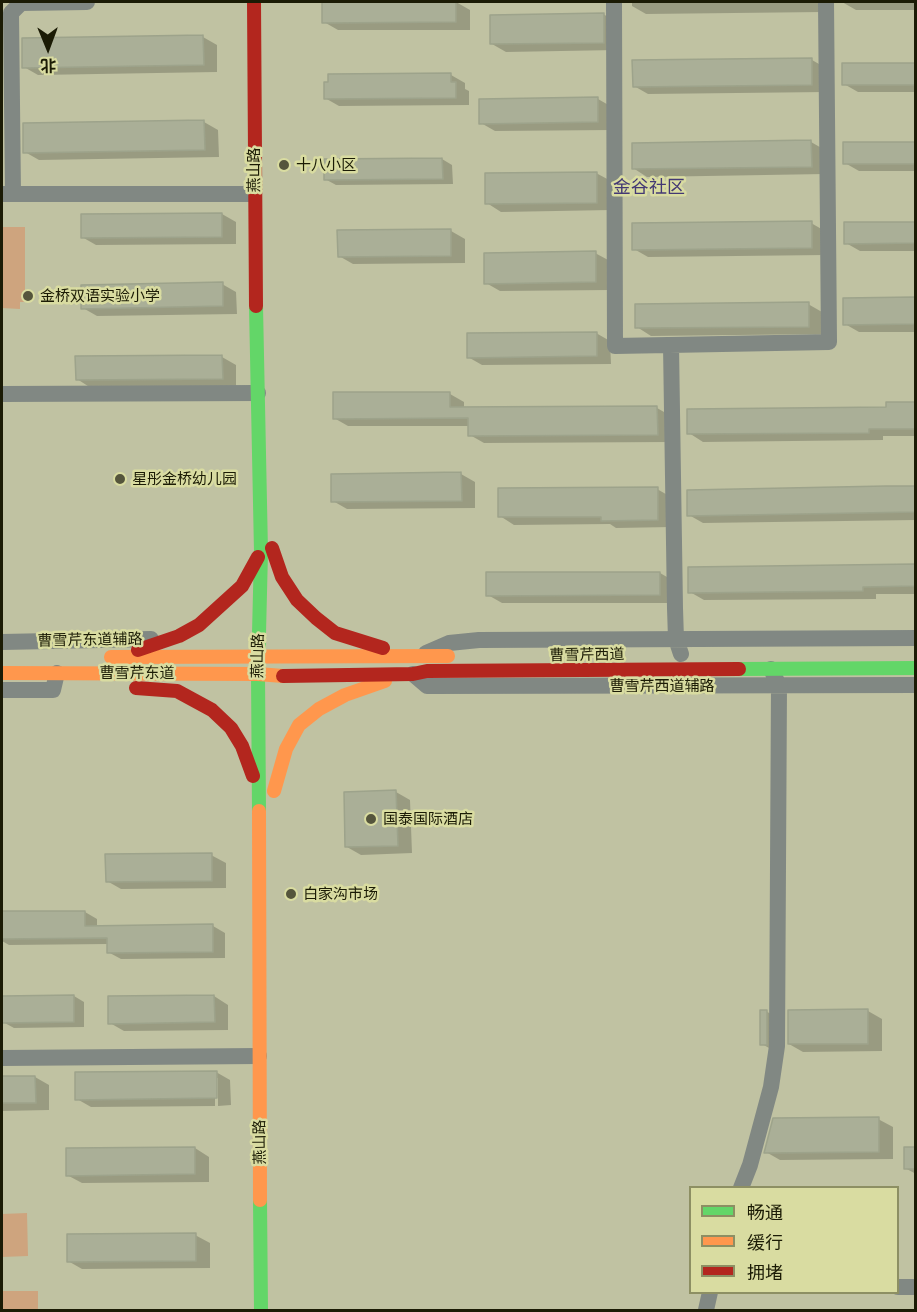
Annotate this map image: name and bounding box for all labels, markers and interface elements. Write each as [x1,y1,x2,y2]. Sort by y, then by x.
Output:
north arrow [18,18,78,78]
text: 北 [40,57,56,75]
street label: 燕山路 [245,148,263,192]
place label: 十八小区 [296,156,356,174]
marker: 十八小区 [277,158,291,172]
district label: 金谷社区 [613,176,685,198]
place label: 金桥双语实验小学 [40,287,160,305]
marker: 金桥双语实验小学 [21,289,35,303]
place label: 星彤金桥幼儿园 [132,470,237,488]
marker: 星彤金桥幼儿园 [113,472,127,486]
street label: 曹雪芹东道辅路 [37,630,143,650]
street label: 燕山路 [249,633,267,679]
street label: 曹雪芹西道 [549,645,625,665]
street label: 曹雪芹东道 [100,664,174,682]
street label: 曹雪芹西道辅路 [610,677,714,695]
place label: 国泰国际酒店 [383,810,473,828]
marker: 国泰国际酒店 [364,812,378,826]
place label: 白家沟市场 [303,885,378,903]
marker: 白家沟市场 [284,887,298,901]
street label: 燕山路 [251,1119,269,1165]
legend [689,1186,899,1294]
text: 畅通 [747,1202,783,1223]
text: 缓行 [747,1232,783,1253]
text: 拥堵 [747,1262,783,1283]

